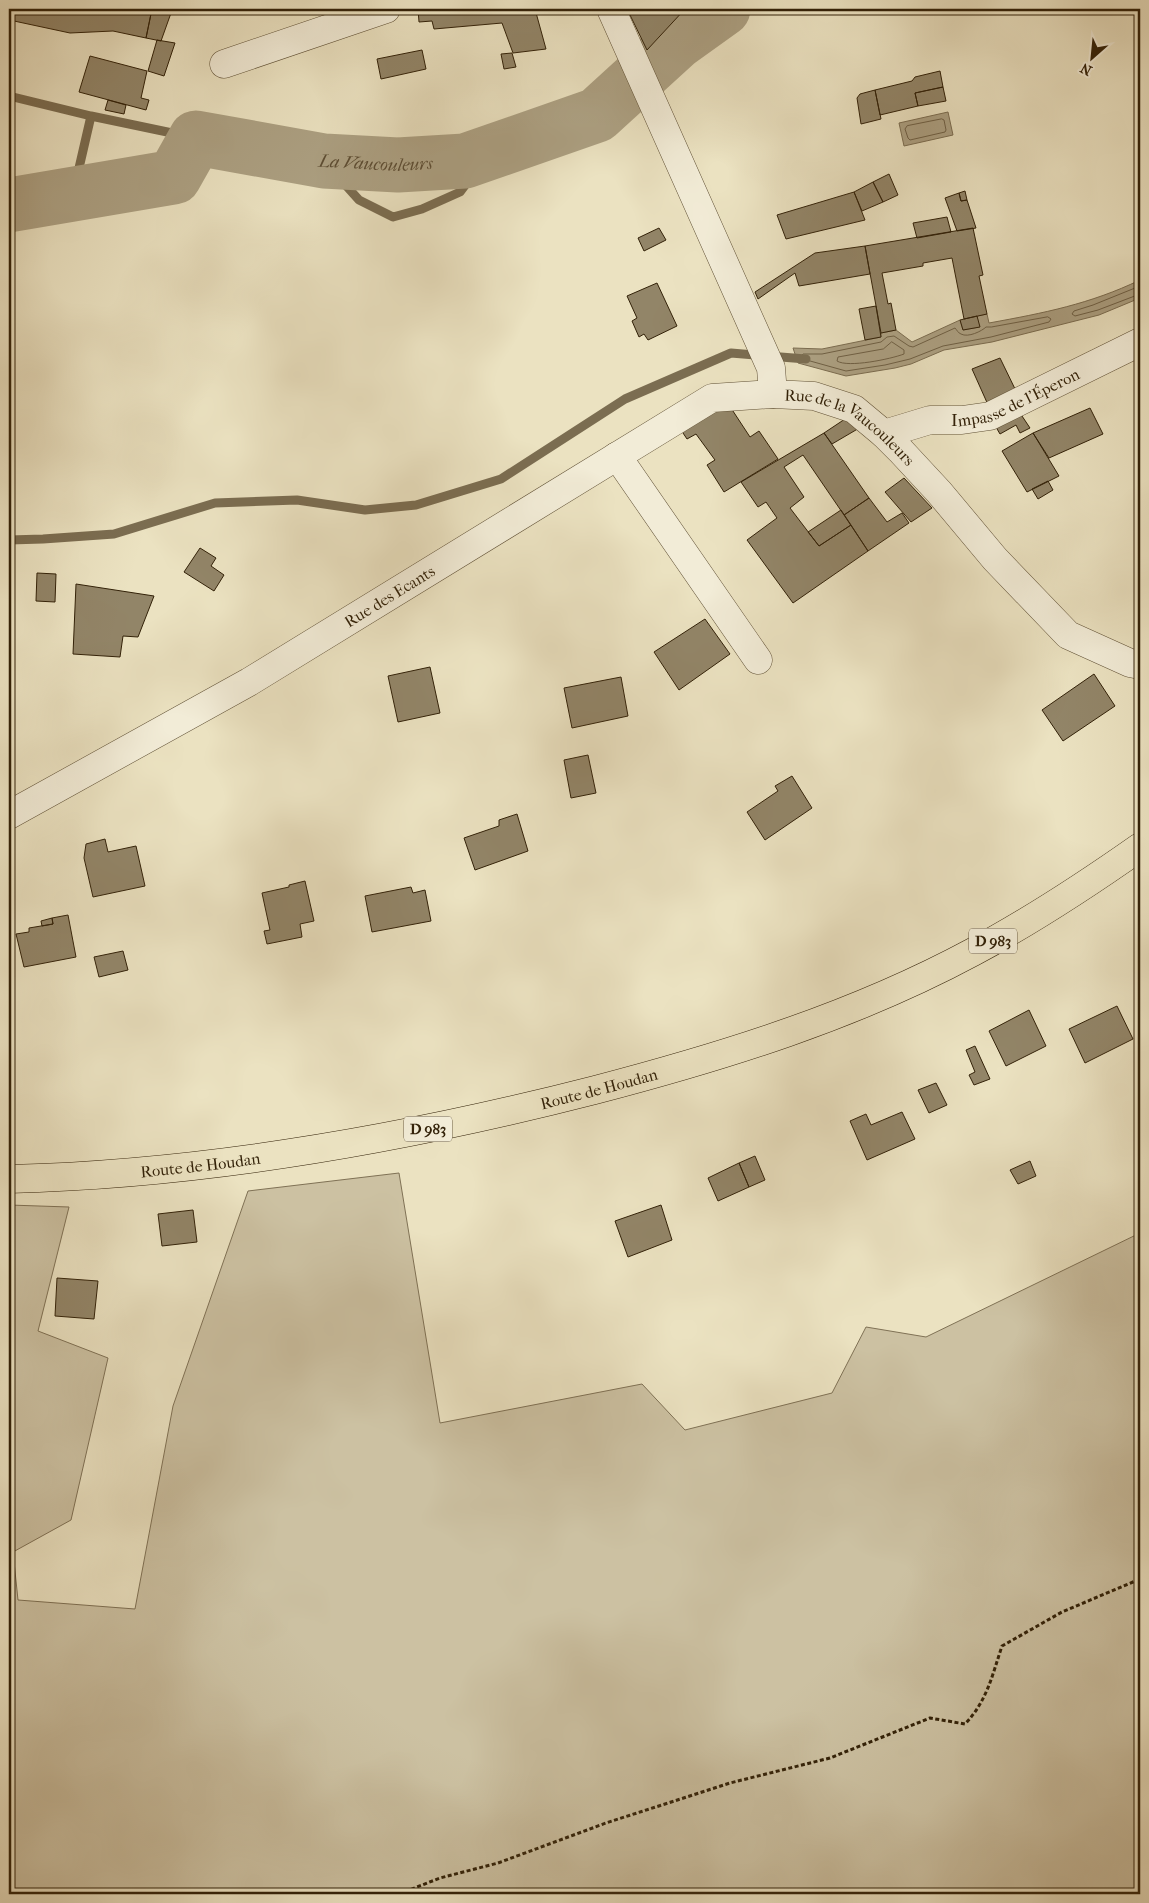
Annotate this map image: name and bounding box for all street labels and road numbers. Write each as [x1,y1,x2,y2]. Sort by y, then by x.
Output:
street label: Impasse de l'Éperon [951,364,1083,430]
street label: Rue de la Vaucouleurs [784,385,919,469]
street label: Rue des Ecants [341,561,438,631]
road number: D 983 [969,928,1017,954]
street label: Route de Houdan [538,1064,660,1113]
road number: D 983 [404,1116,452,1142]
street label: Route de Houdan [140,1148,262,1181]

